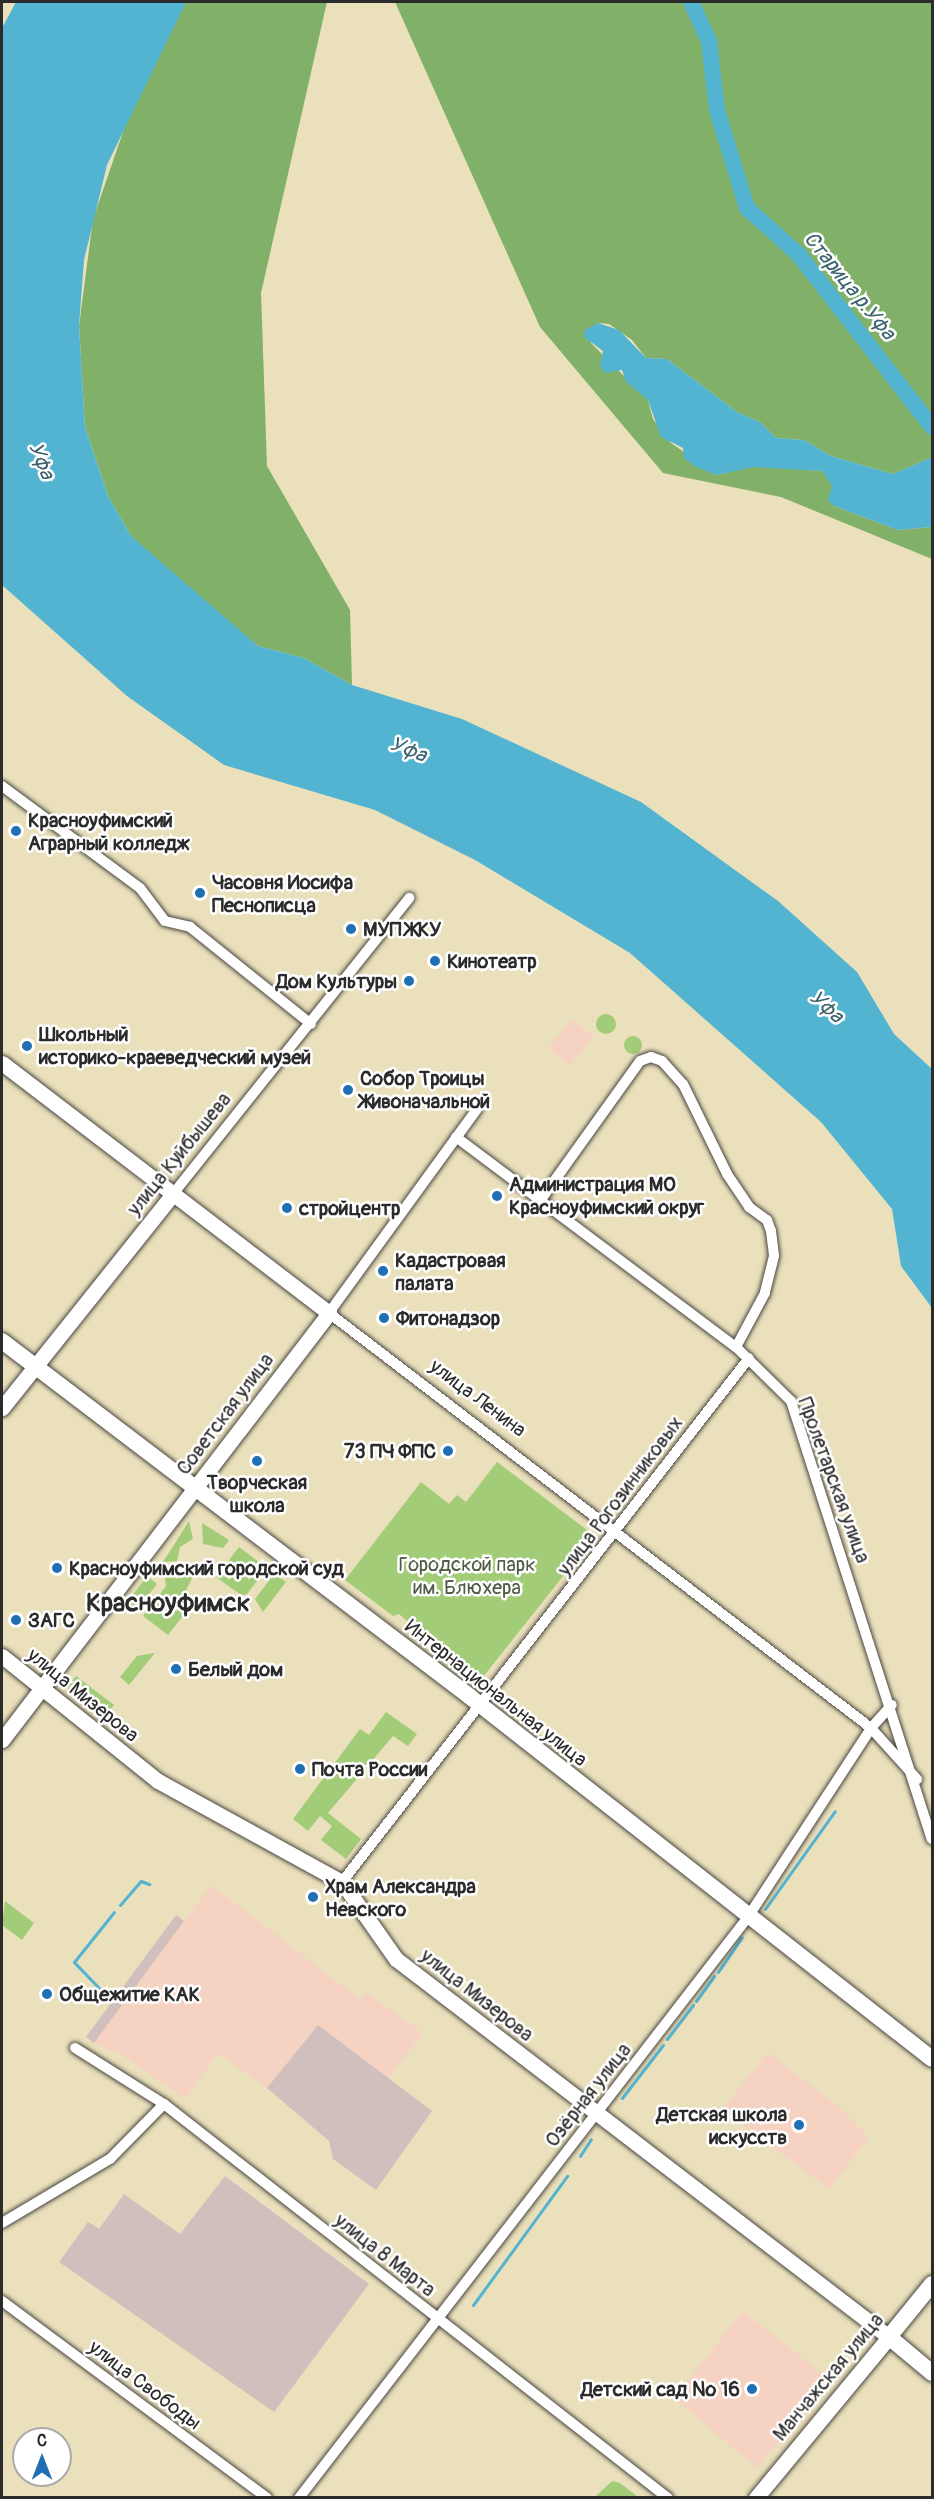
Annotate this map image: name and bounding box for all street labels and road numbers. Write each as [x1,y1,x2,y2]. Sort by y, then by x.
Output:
street label: улица Куйбышева [122,1088,236,1220]
street label: Советская улица [171,1348,279,1480]
street label: улица Ленина [425,1354,531,1442]
street label: Пролетарская улица [793,1394,875,1566]
street label: улица Рогозинниковых [552,1411,688,1581]
street label: Интернациональная улица [400,1614,592,1772]
street label: улица Мизерова [23,1643,143,1747]
street label: улица Мизерова [416,1944,538,2046]
street label: Озёрная улица [540,2038,636,2152]
street label: улица 8 Марта [330,2208,440,2302]
street label: Манчажская улица [768,2308,888,2446]
street label: улица Свободы [84,2335,206,2435]

